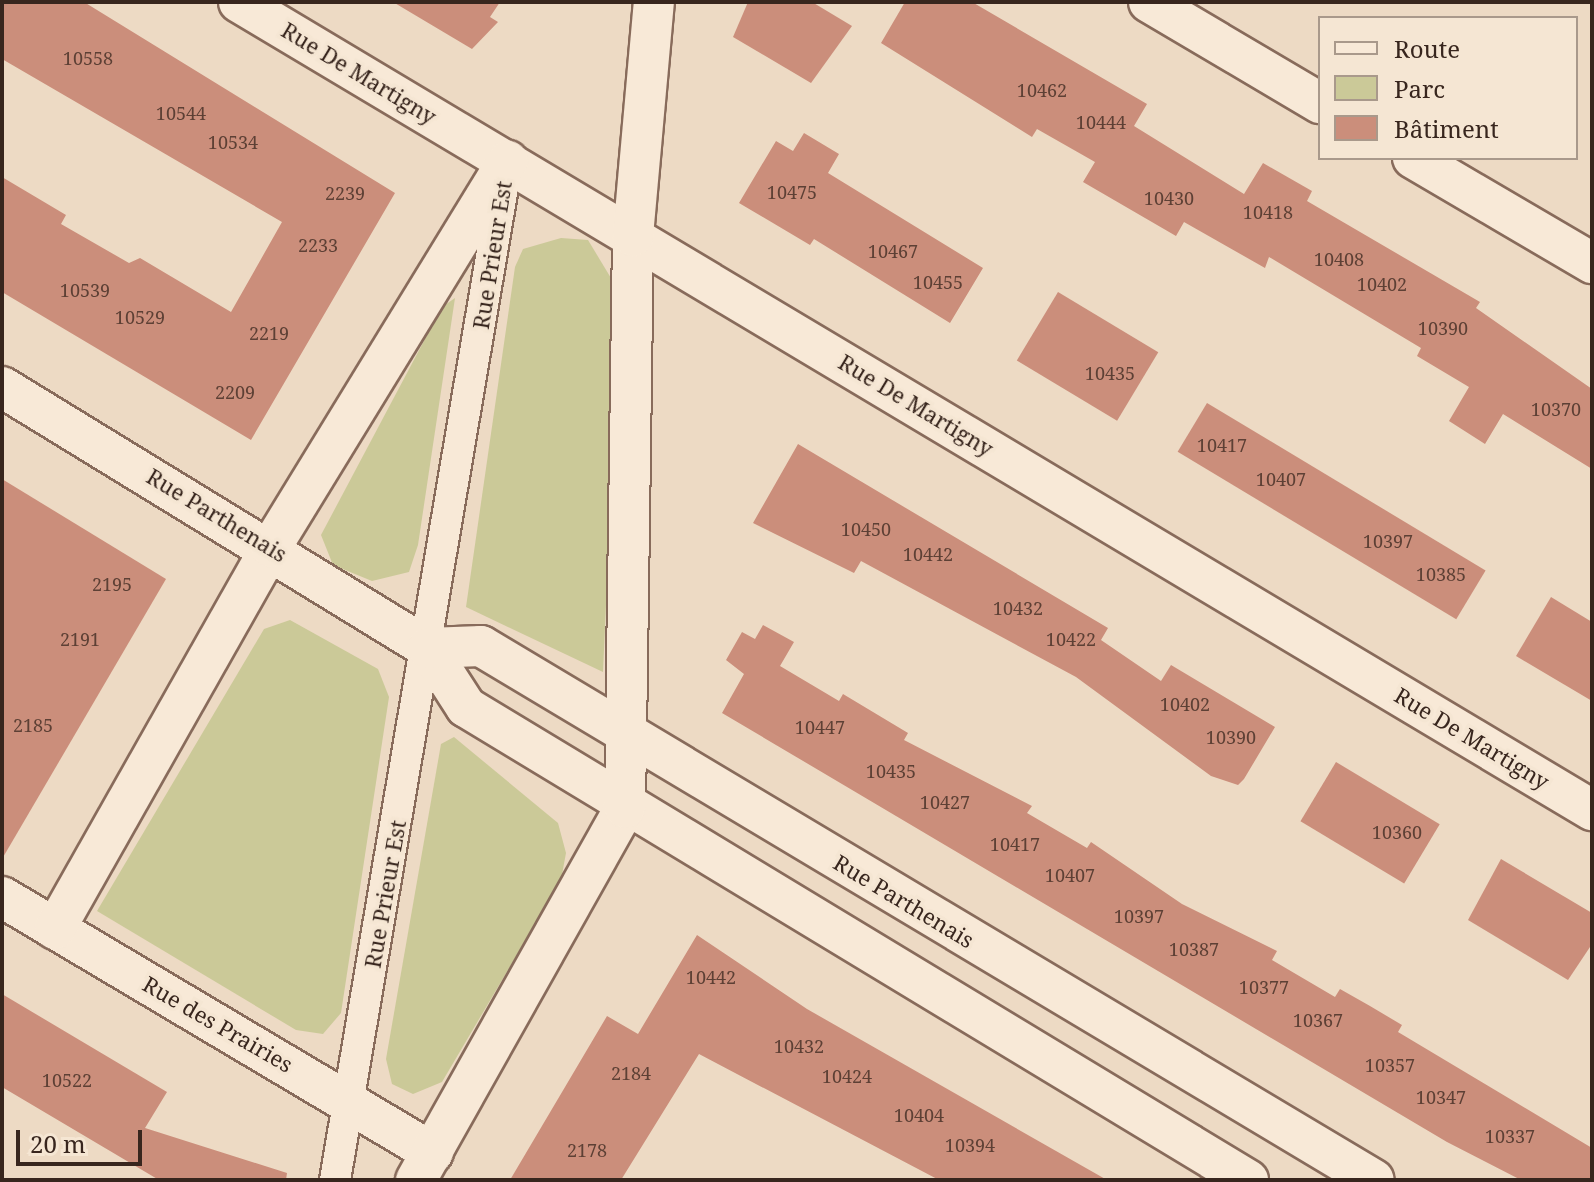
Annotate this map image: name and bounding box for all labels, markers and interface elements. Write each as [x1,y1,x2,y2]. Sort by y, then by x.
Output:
street label: Rue De Martigny [277,16,441,130]
legend [1318,16,1578,160]
text: Route [1394,32,1460,65]
house number: 10558 [63,47,113,69]
text: Parc [1394,72,1445,105]
house number: 10462 [1017,79,1067,101]
house number: 10544 [156,102,206,124]
house number: 10444 [1076,111,1126,133]
text: Bâtiment [1394,112,1499,145]
house number: 10534 [208,131,258,153]
street label: Rue Prieur Est [467,179,517,331]
house number: 10475 [767,181,817,203]
house number: 2239 [325,182,365,204]
house number: 10430 [1144,187,1194,209]
house number: 10418 [1243,201,1293,223]
house number: 2233 [298,234,338,256]
house number: 10467 [868,240,918,262]
house number: 10408 [1314,248,1364,270]
house number: 10455 [913,271,963,293]
house number: 10402 [1357,273,1407,295]
house number: 10539 [60,279,110,301]
house number: 10529 [115,306,165,328]
house number: 10390 [1418,317,1468,339]
house number: 2219 [249,322,289,344]
street label: Rue De Martigny [834,348,998,462]
house number: 10435 [1085,362,1135,384]
house number: 2209 [215,381,255,403]
house number: 10370 [1531,398,1581,420]
house number: 10417 [1197,434,1247,456]
street label: Rue Parthenais [142,463,292,567]
house number: 10407 [1256,468,1306,490]
house number: 10450 [841,518,891,540]
house number: 10397 [1363,530,1413,552]
house number: 10442 [903,543,953,565]
house number: 10385 [1416,563,1466,585]
house number: 2195 [92,573,132,595]
house number: 10432 [993,597,1043,619]
house number: 2191 [60,628,100,650]
house number: 10422 [1046,628,1096,650]
street label: Rue De Martigny [1390,681,1554,795]
house number: 10402 [1160,693,1210,715]
house number: 2185 [13,714,53,736]
house number: 10447 [795,716,845,738]
house number: 10390 [1206,726,1256,748]
house number: 10435 [866,760,916,782]
house number: 10427 [920,791,970,813]
street label: Rue Prieur Est [359,818,411,970]
house number: 10360 [1372,821,1422,843]
house number: 10417 [990,833,1040,855]
street label: Rue Parthenais [829,849,979,953]
house number: 10407 [1045,864,1095,886]
house number: 10397 [1114,905,1164,927]
house number: 10387 [1169,938,1219,960]
house number: 10442 [686,966,736,988]
street label: Rue des Prairies [138,970,298,1078]
house number: 10377 [1239,976,1289,998]
house number: 10367 [1293,1009,1343,1031]
house number: 10432 [774,1035,824,1057]
house number: 10357 [1365,1054,1415,1076]
house number: 2184 [611,1062,651,1084]
house number: 10424 [822,1065,872,1087]
house number: 10522 [42,1069,92,1091]
house number: 10347 [1416,1086,1466,1108]
house number: 10404 [894,1104,944,1126]
scale bar [20,1114,146,1164]
house number: 10337 [1485,1125,1535,1147]
text: 20 m [30,1127,86,1160]
house number: 10394 [945,1134,995,1156]
house number: 2178 [567,1139,607,1161]

